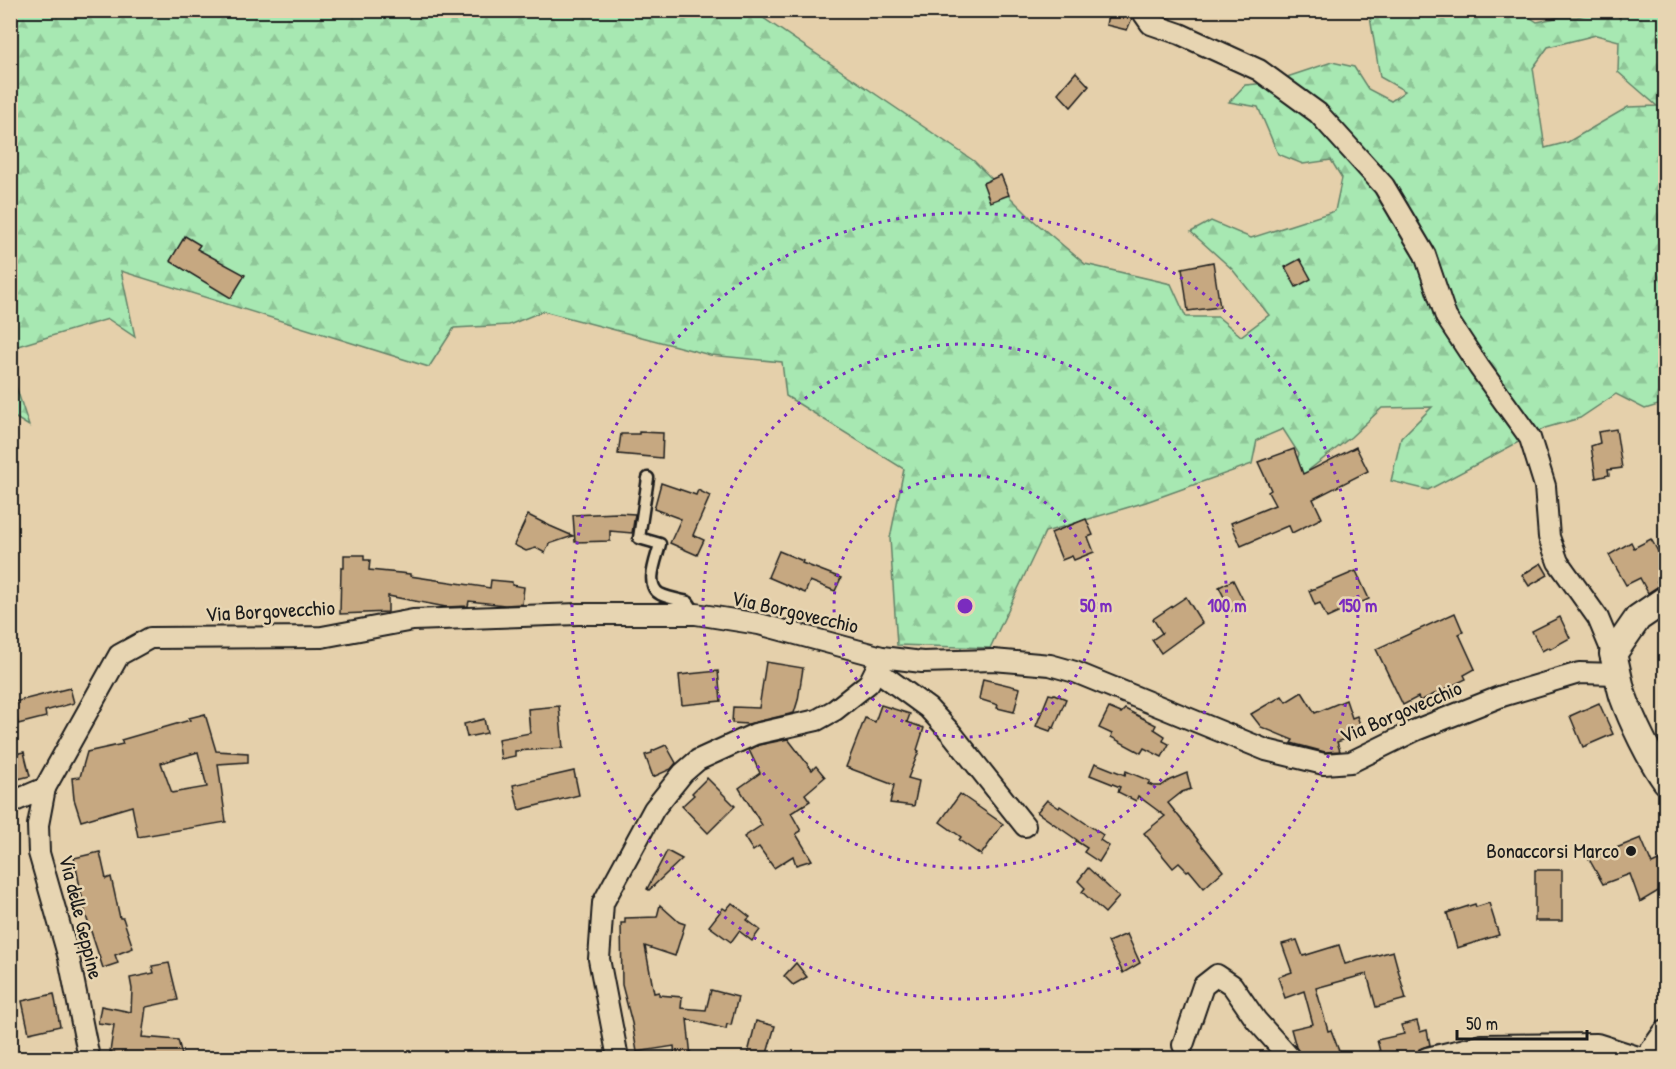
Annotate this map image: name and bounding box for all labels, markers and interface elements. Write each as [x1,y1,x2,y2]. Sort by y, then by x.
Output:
street label: Via Borgovecchio [729,583,862,640]
street label: Via Borgovecchio [204,593,335,628]
text: 50 m [1080,593,1112,618]
text: 100 m [1207,593,1247,618]
text: 150 m [1339,593,1377,618]
centre of rings [955,596,975,616]
street label: Via Borgovecchio [1335,673,1466,750]
place label: Bonaccorsi Marco [1486,836,1619,865]
marker: Bonaccorsi Marco [1624,844,1638,858]
street label: Via delle Geppine [52,852,111,982]
scale bar [1457,1003,1588,1041]
text: 50 m [1466,1011,1498,1036]

